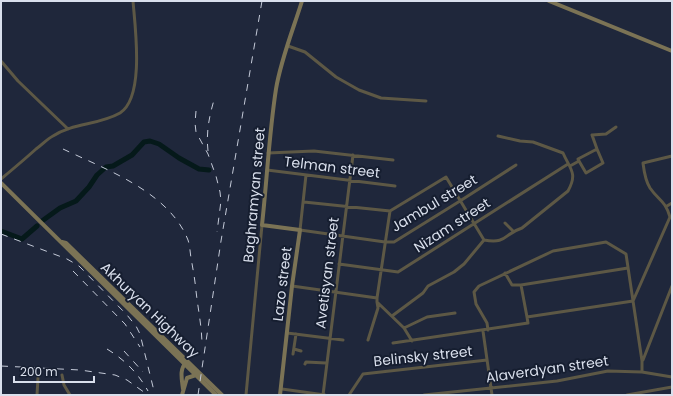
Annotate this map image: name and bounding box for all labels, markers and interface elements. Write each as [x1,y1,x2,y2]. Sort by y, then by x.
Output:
street label: Baghramyan street [238,127,270,263]
street label: Telman street [283,151,381,183]
street label: Jambul street [387,169,481,237]
street label: Nizam street [410,193,494,257]
street label: Avetisyan street [310,216,344,330]
street label: Lazo street [268,246,296,322]
street label: Akhuryan Highway [96,258,204,363]
street label: Belinsky street [373,341,473,371]
street label: Alaverdyan street [484,350,610,388]
scale bar [14,358,94,384]
text: 200 m [20,363,58,380]

